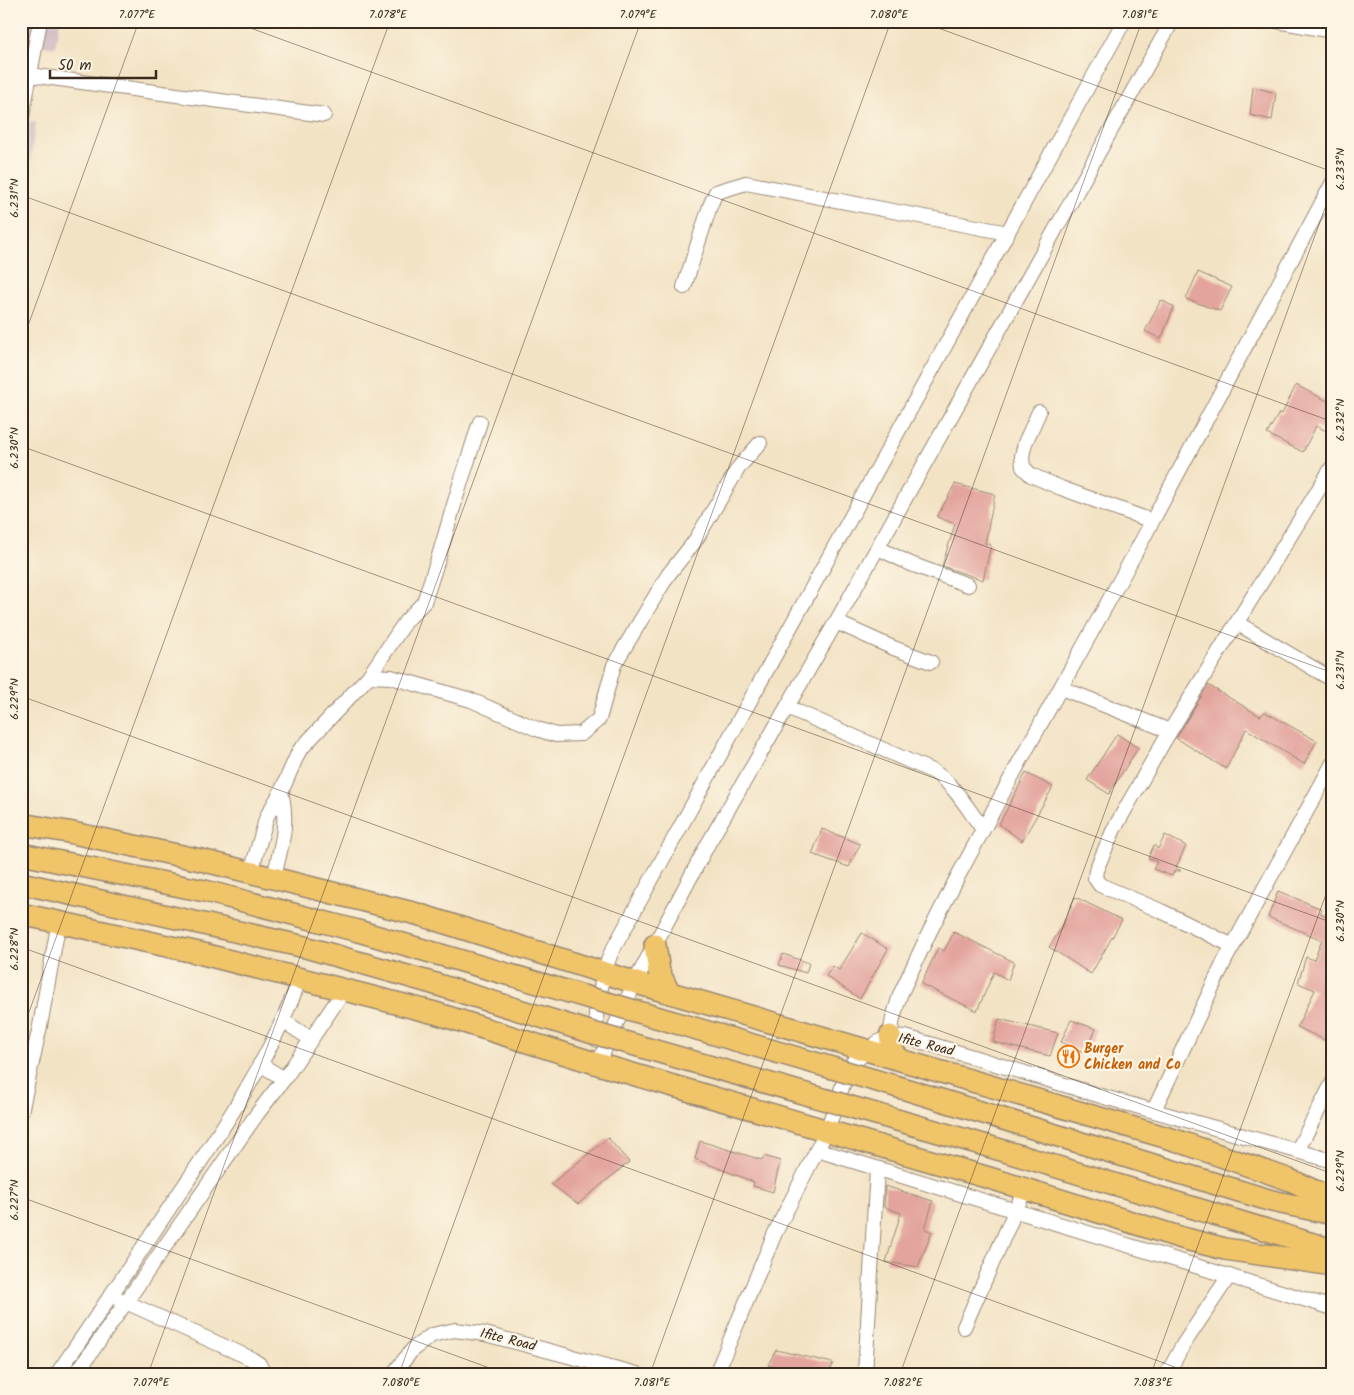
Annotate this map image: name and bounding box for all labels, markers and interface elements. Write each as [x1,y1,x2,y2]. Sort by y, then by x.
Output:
text: 7.077°E [119,5,156,24]
text: 7.078°E [369,5,408,24]
text: 7.079°E [620,5,657,24]
text: 7.080°E [870,5,909,24]
text: 7.081°E [1122,5,1159,24]
scale bar [50,48,156,80]
text: 50 m [58,54,92,78]
text: 6.233°N [1331,148,1350,190]
text: 6.231°N [5,178,24,218]
text: 6.232°N [1331,399,1350,441]
text: 6.230°N [5,427,24,469]
text: 6.231°N [1331,650,1350,690]
text: 6.229°N [5,678,24,720]
text: 6.230°N [1331,900,1350,942]
text: 6.228°N [5,928,24,970]
street label: Ifite Road [896,1027,957,1063]
place label: Burger Chicken and Co [1084,1038,1181,1076]
restaurant icon: Burger Chicken and Co [1056,1045,1080,1069]
text: 6.229°N [1331,1150,1350,1192]
text: 6.227°N [5,1179,24,1221]
street label: Ifite Road [478,1322,539,1358]
text: 7.079°E [133,1373,170,1392]
text: 7.080°E [382,1373,421,1392]
text: 7.081°E [634,1373,671,1392]
text: 7.082°E [883,1373,924,1392]
text: 7.083°E [1133,1373,1174,1392]

